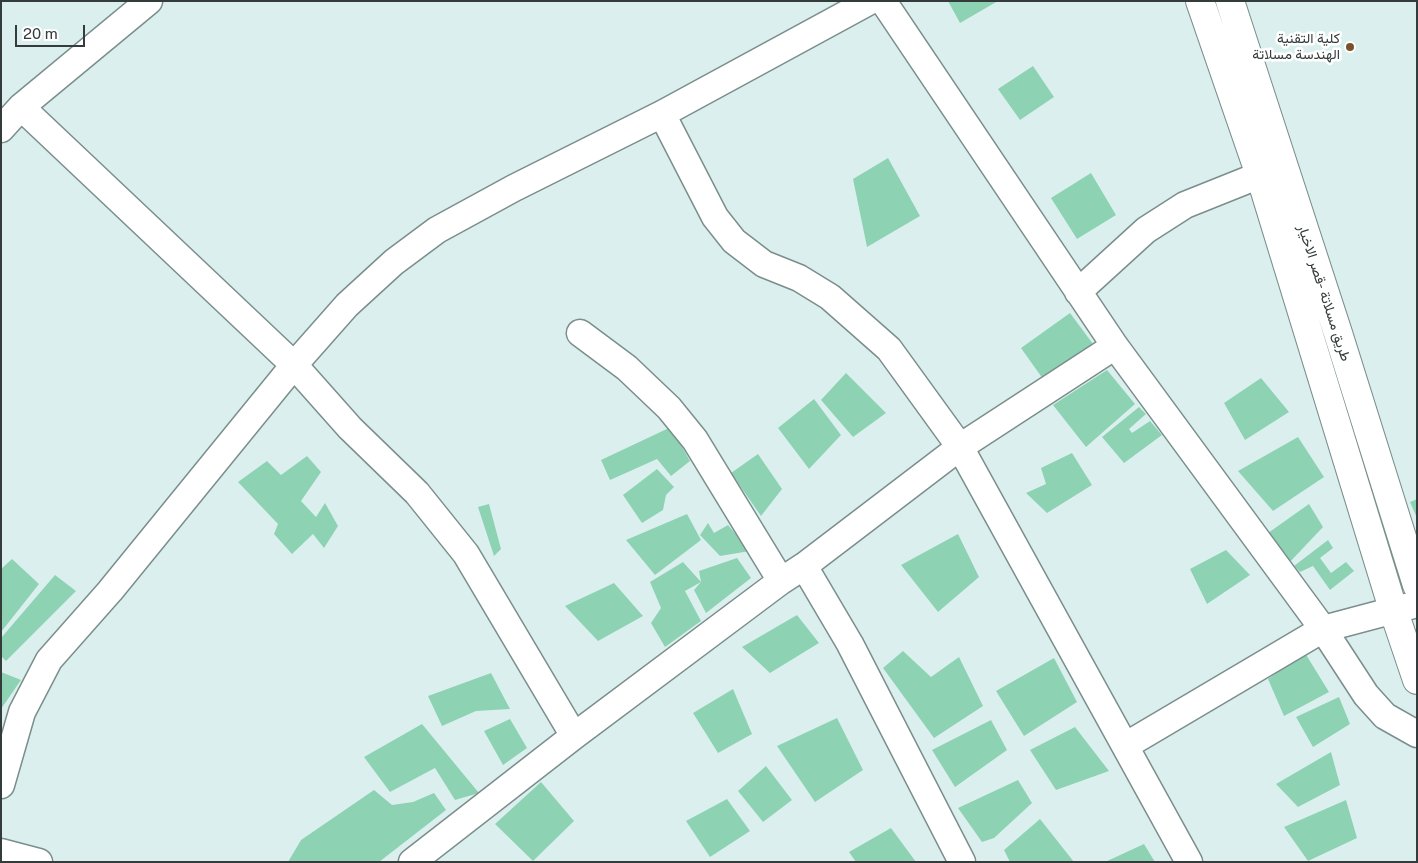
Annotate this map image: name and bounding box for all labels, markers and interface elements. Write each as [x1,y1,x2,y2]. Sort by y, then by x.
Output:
scale bar [18,15,88,47]
text: 20 m [23,25,58,42]
place label: كلية التقنية الهندسة مسلاتة [1252,31,1340,64]
marker: كلية التقنية الهندسة مسلاتة [1344,41,1356,53]
street label: طريق مسلاتة -قصر الاخيار [1294,223,1354,363]

